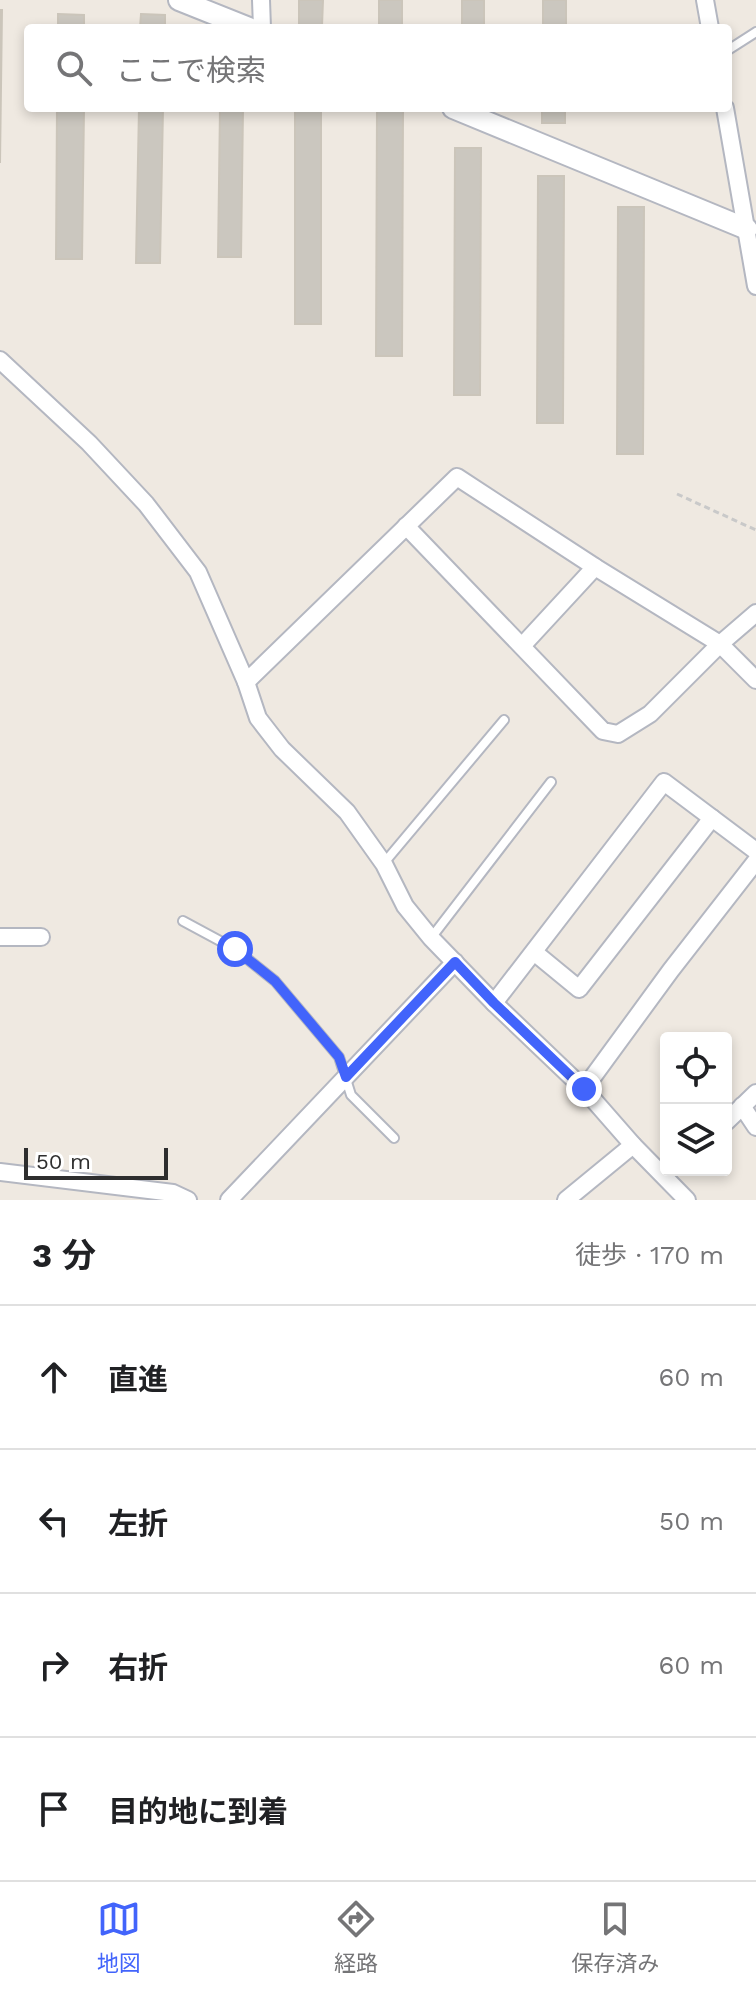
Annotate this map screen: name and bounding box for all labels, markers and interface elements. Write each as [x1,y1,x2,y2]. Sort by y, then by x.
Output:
search box [24,24,732,112]
icon: search [52,46,96,90]
text: ここで検索 [116,53,266,88]
route start [217,931,253,967]
map controls [660,1032,732,1176]
button: locate [660,1032,732,1104]
route end [566,1071,602,1107]
button: layers [660,1104,732,1176]
scale bar [24,1144,168,1180]
text: 50 m [36,1149,91,1174]
text: 3 分 [32,1235,96,1275]
text: 徒歩 · 170 m [575,1240,724,1270]
icon: ahead [32,1355,76,1399]
text: 直進 [108,1362,168,1397]
text: 60 m [658,1362,724,1392]
icon: left [32,1499,76,1543]
text: 左折 [108,1506,168,1541]
text: 50 m [659,1506,724,1536]
icon: right [32,1643,76,1687]
text: 右折 [108,1650,168,1685]
text: 60 m [658,1650,724,1680]
icon: arrive [32,1787,76,1831]
text: 目的地に到着 [108,1794,288,1829]
tab: 地図 [97,1897,141,1977]
tab: 経路 [334,1897,378,1977]
tab: 保存済み [571,1897,659,1977]

